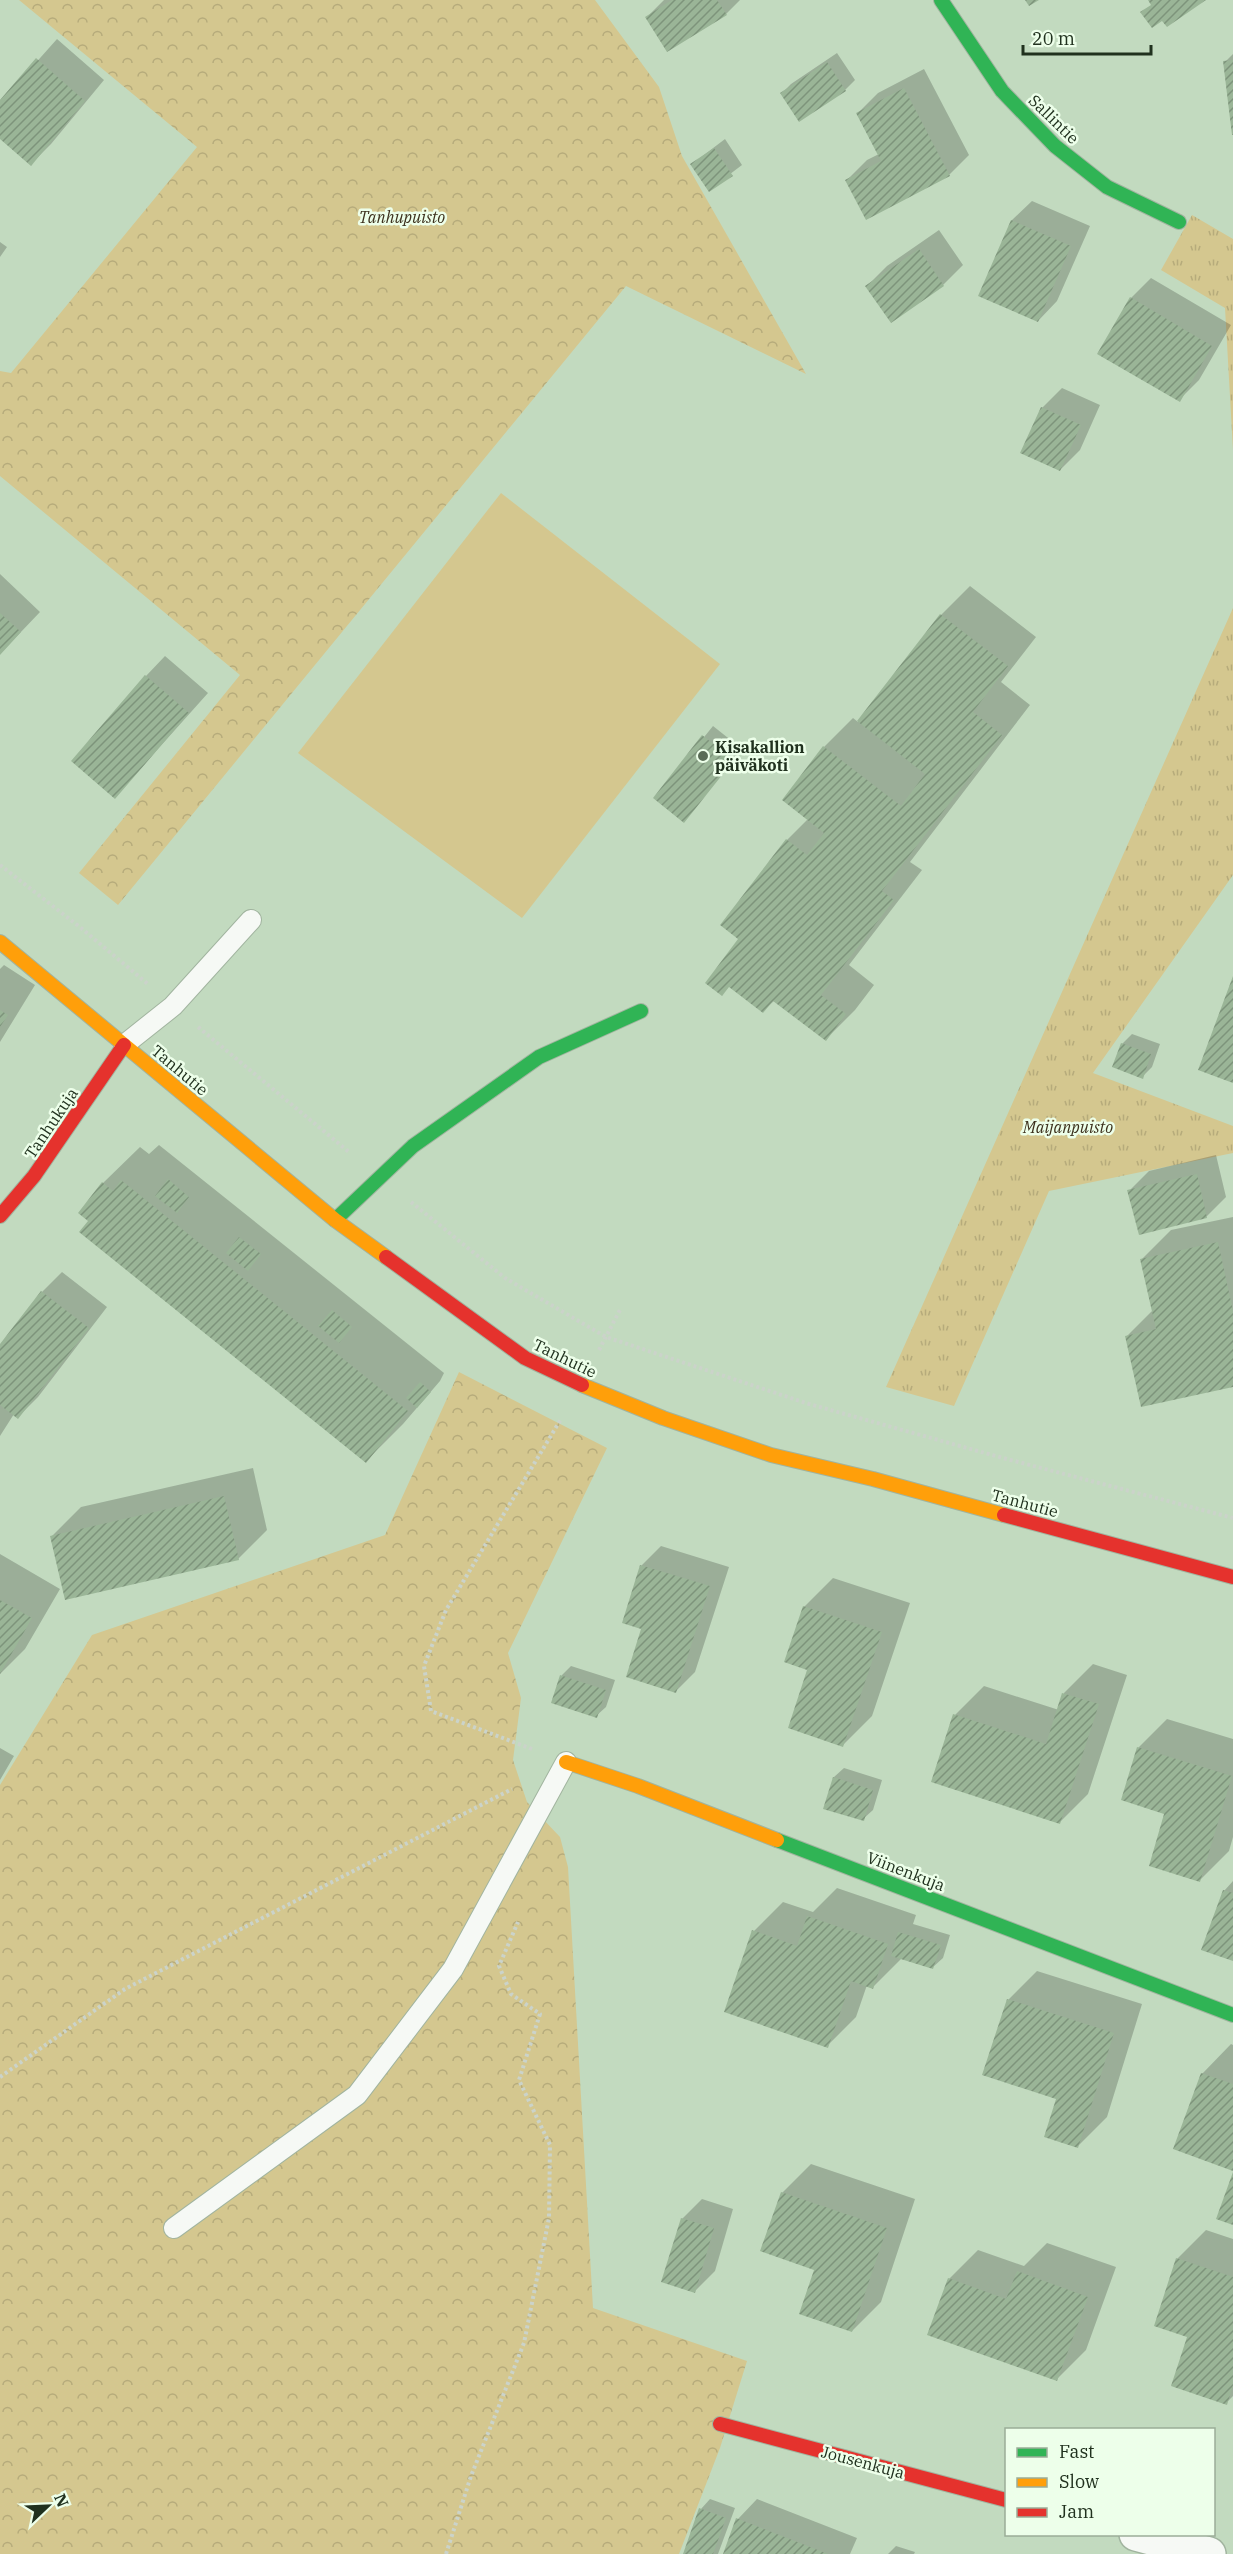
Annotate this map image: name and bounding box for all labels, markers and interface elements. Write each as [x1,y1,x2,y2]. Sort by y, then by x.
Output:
scale bar [1023,18,1150,56]
text: 20 m [1032,27,1075,50]
street label: Sallintie [1025,90,1083,148]
park label: Tanhupuisto [359,207,445,227]
place label: Kisakallion päiväkoti [715,737,805,775]
marker: Kisakallion päiväkoti [696,749,710,763]
street label: Tanhutie [148,1041,212,1099]
street label: Tanhukuja [20,1083,82,1162]
park label: Maijanpuisto [1022,1117,1113,1137]
street label: Tanhutie [530,1334,600,1382]
street label: Tanhutie [990,1485,1060,1521]
street label: Viinenkuja [864,1847,948,1895]
legend [1005,2428,1215,2536]
text: Fast [1059,2440,1094,2463]
street label: Jousenkuja [819,2441,907,2483]
text: Slow [1059,2470,1099,2493]
north arrow [18,2476,78,2536]
text: N [50,2490,73,2510]
text: Jam [1059,2500,1094,2523]

